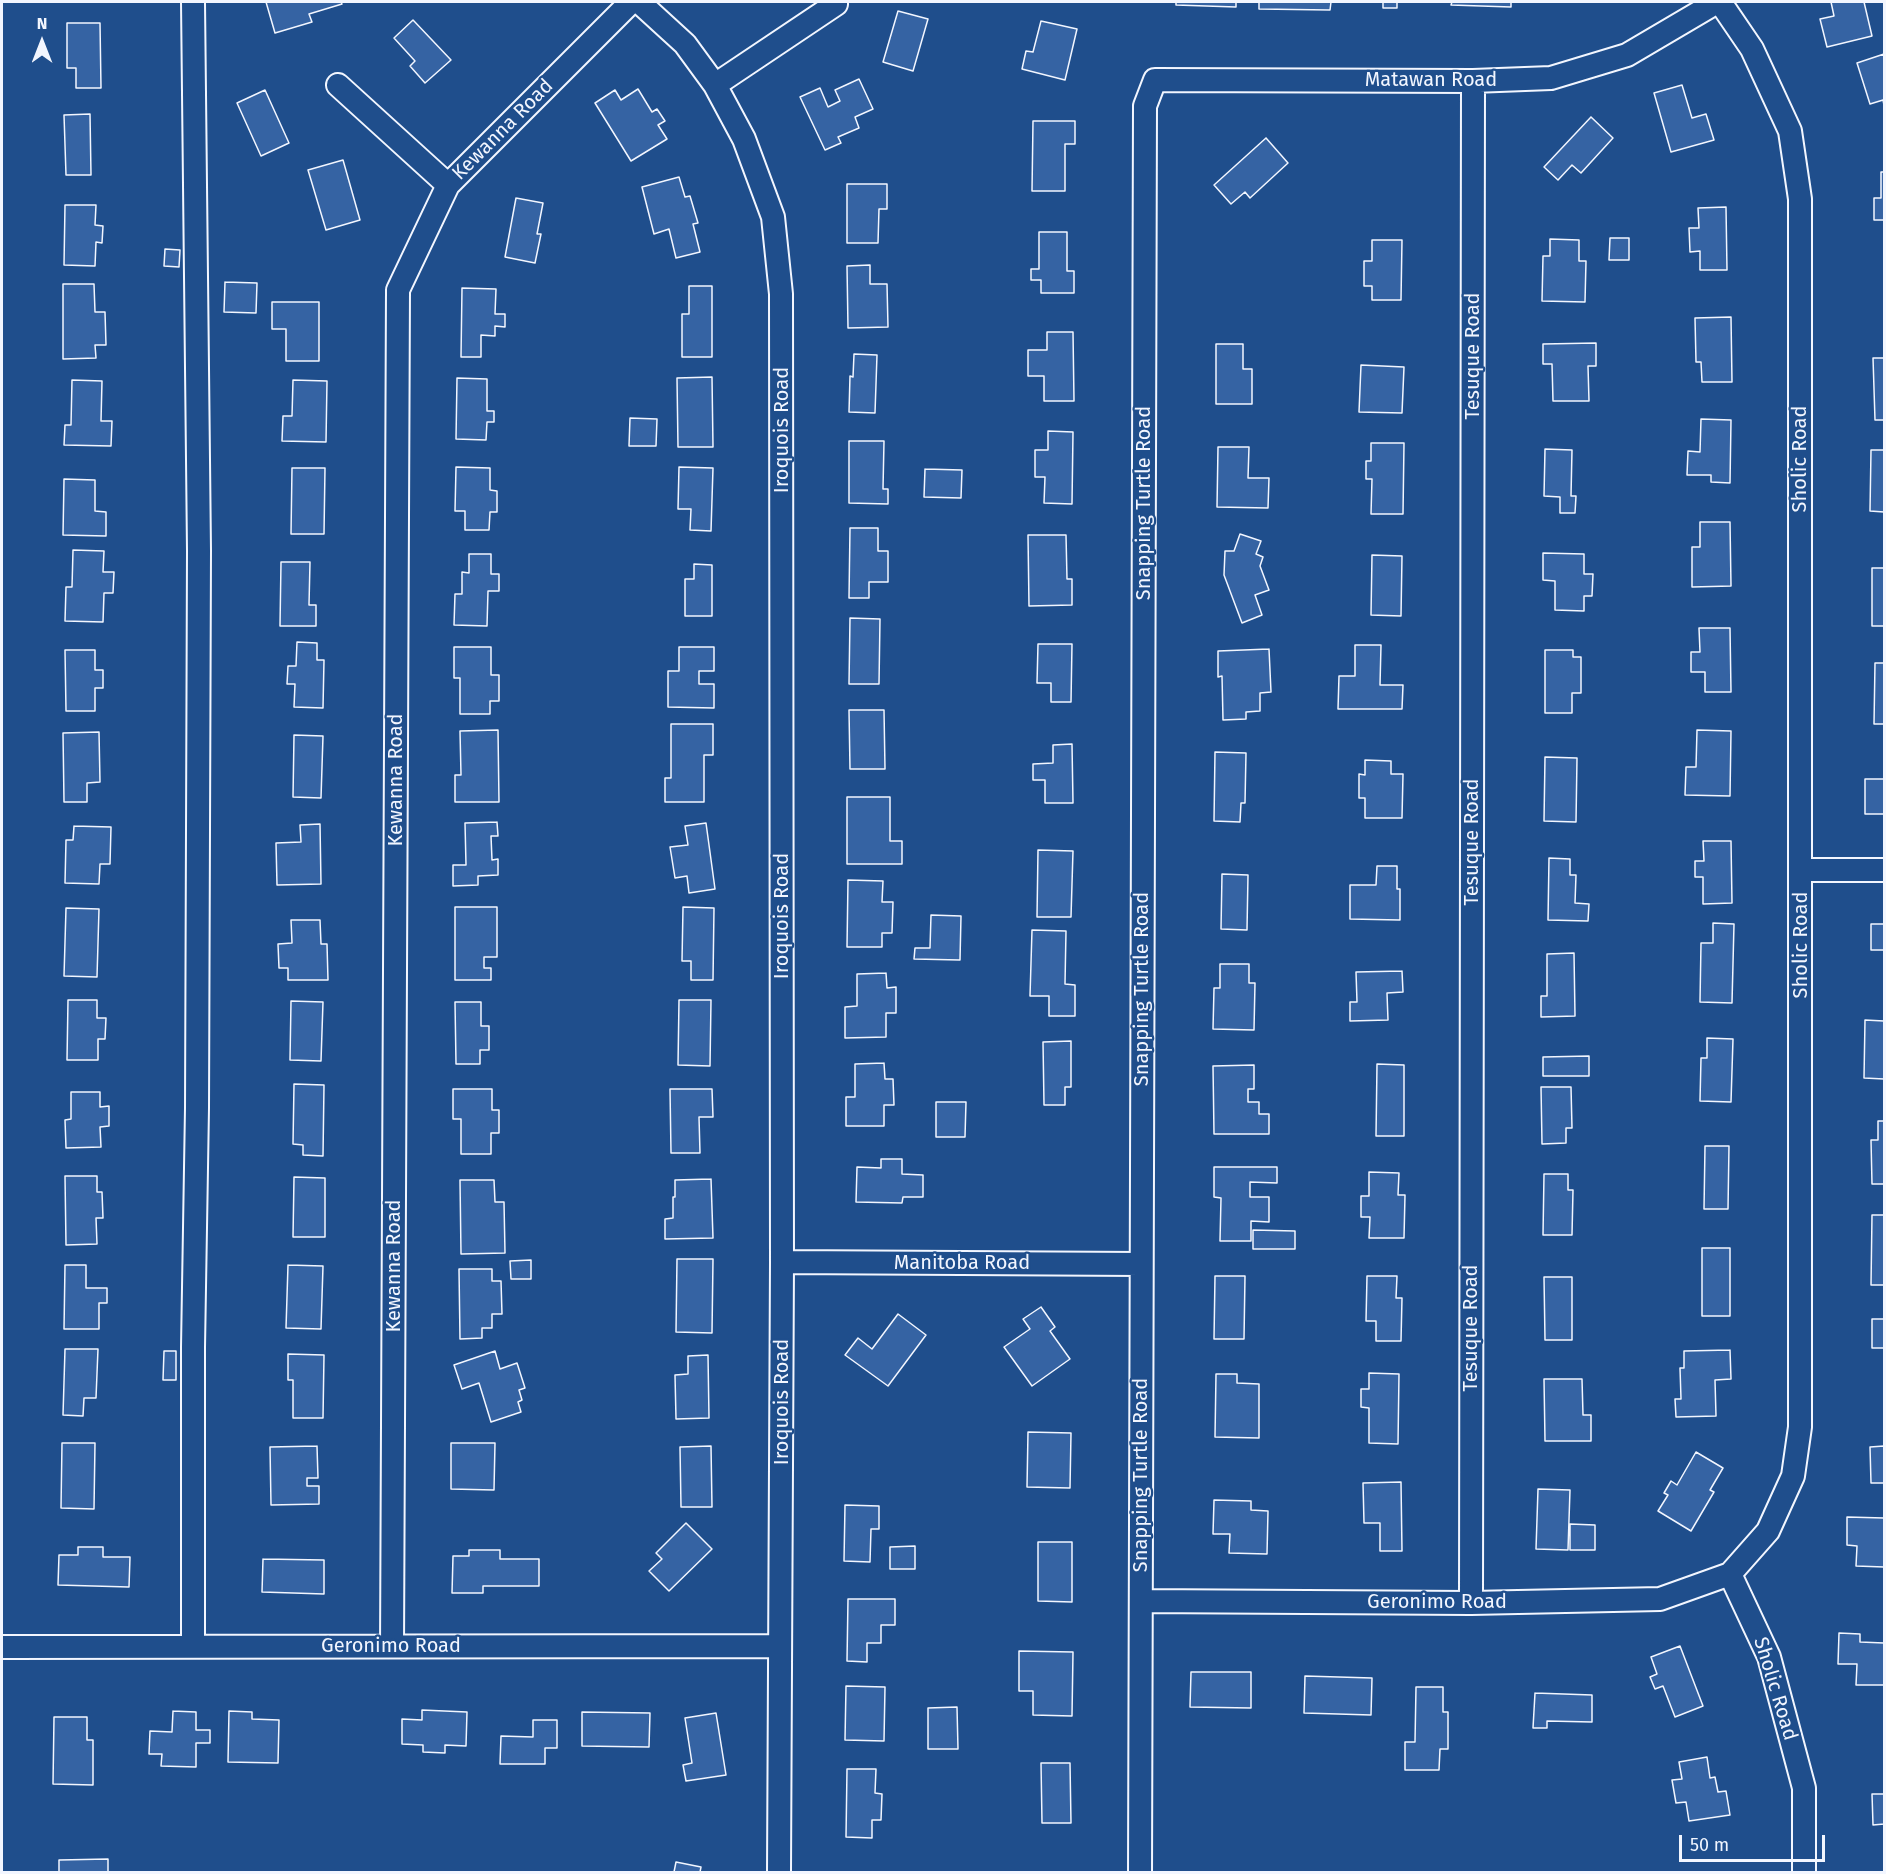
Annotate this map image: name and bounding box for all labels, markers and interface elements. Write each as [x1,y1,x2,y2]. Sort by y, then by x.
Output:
north arrow [12,12,72,72]
text: N [37,14,47,33]
street label: Matawan Road [1365,68,1497,92]
street label: Kewanna Road [447,74,559,186]
street label: Tesuque Road [1461,292,1485,420]
street label: Iroquois Road [770,367,794,493]
street label: Snapping Turtle Road [1132,406,1156,600]
street label: Sholic Road [1788,406,1812,512]
street label: Kewanna Road [384,713,408,847]
street label: Tesuque Road [1460,778,1484,906]
street label: Iroquois Road [770,853,794,979]
street label: Snapping Turtle Road [1130,892,1154,1086]
street label: Sholic Road [1789,892,1813,998]
street label: Kewanna Road [382,1199,406,1333]
street label: Manitoba Road [894,1251,1030,1275]
street label: Tesuque Road [1459,1264,1483,1392]
street label: Iroquois Road [770,1339,794,1465]
street label: Snapping Turtle Road [1129,1378,1153,1572]
street label: Geronimo Road [1367,1590,1507,1614]
street label: Geronimo Road [321,1634,461,1658]
street label: Sholic Road [1748,1634,1802,1744]
scale bar [1682,1823,1828,1861]
text: 50 m [1690,1834,1729,1856]

